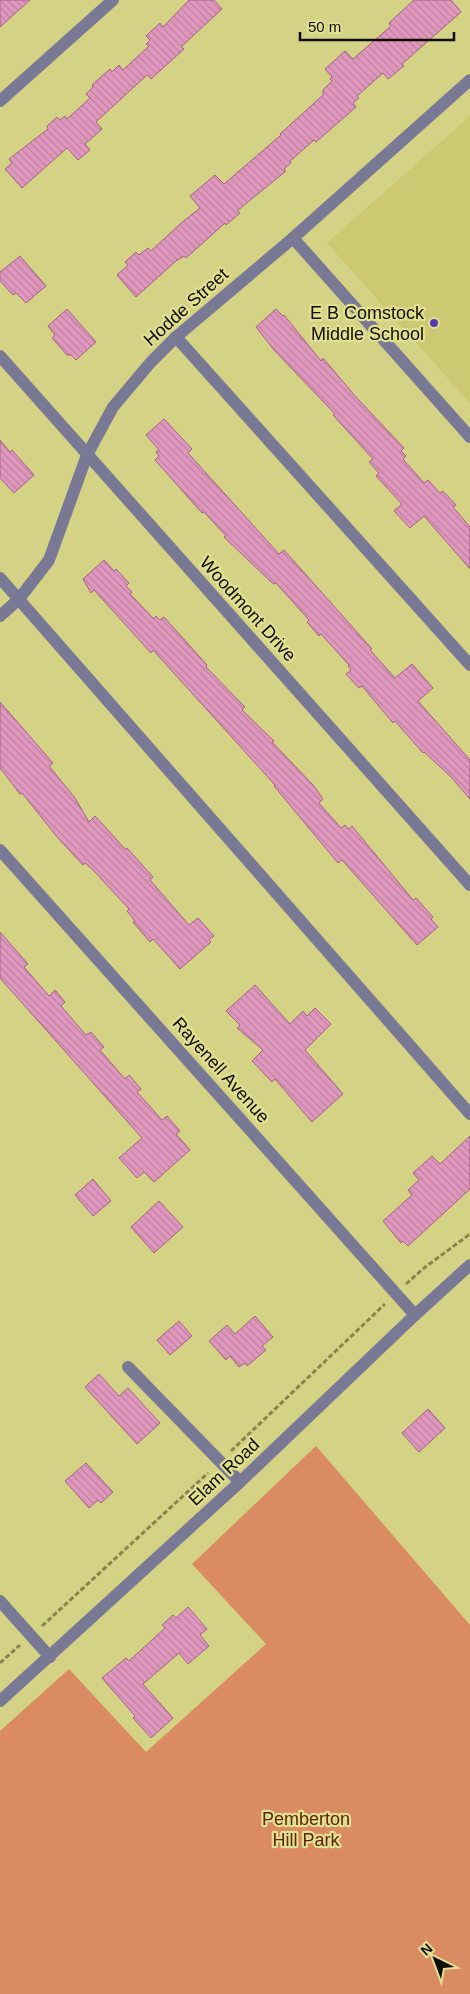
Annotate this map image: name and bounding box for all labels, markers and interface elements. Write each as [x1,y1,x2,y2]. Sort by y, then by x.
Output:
scale bar [300,10,454,42]
text: 50 m [308,18,341,35]
street label: Hodde Street [140,264,232,350]
place label: E B Comstock Middle School [310,303,425,344]
marker: E B Comstock Middle School [428,317,440,329]
street label: Woodmont Drive [196,553,300,665]
street label: Rayenell Avenue [168,1013,274,1127]
street label: Elam Road [185,1434,263,1510]
park label: Pemberton Hill Park [262,1809,350,1850]
north arrow [410,1934,460,1984]
text: N [417,1940,435,1959]

